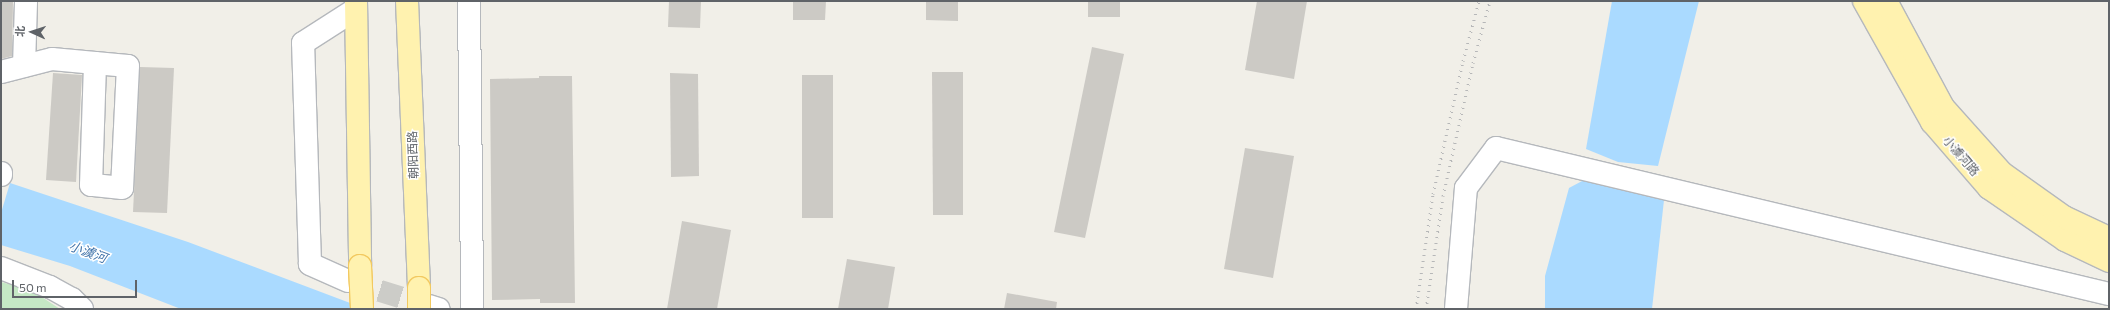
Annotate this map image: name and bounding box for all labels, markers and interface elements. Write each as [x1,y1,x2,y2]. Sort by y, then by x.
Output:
north arrow [12,12,52,52]
text: 北 [13,26,26,37]
street label: 朝阳西路 [405,131,421,179]
street label: 小澞河路 [1940,133,1982,179]
water label: 小澞河 [67,238,109,266]
scale bar [14,272,139,298]
text: 50 m [19,280,47,294]

